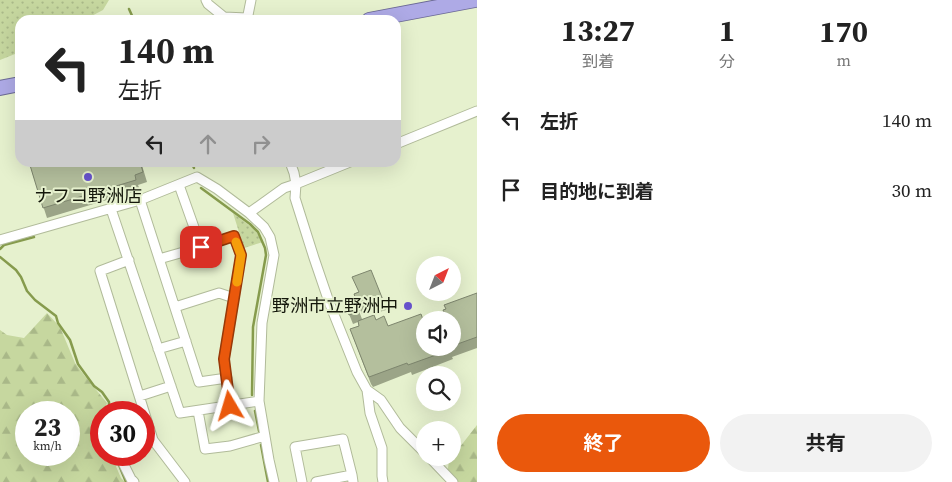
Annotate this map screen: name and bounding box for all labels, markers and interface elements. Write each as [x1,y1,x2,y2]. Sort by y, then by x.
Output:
text: 13:27 [561,10,635,51]
text: 1 [719,10,735,51]
text: 170 [819,11,868,52]
text: 140 m [118,27,214,75]
icon: left [35,35,100,100]
text: m [836,49,851,71]
text: 到着 [582,50,614,72]
text: 分 [719,50,735,72]
text: 左折 [118,75,162,105]
icon: left [497,106,525,134]
text: 140 m [882,107,932,133]
text: 左折 [540,108,578,134]
icon: left [141,130,169,158]
icon: ahead [194,130,222,158]
icon: right [247,130,275,158]
marker: ナフコ野洲店 [82,171,94,183]
icon: arrive [497,176,525,204]
text: 30 m [891,177,932,203]
text: 目的地に到着 [540,178,654,204]
place label: ナフコ野洲店 [34,183,142,208]
pin [180,226,222,268]
icon: arrive [187,233,215,261]
north arrow [416,256,461,301]
map controls [416,256,461,466]
place label: 野洲市立野洲中 [272,293,398,318]
marker: 野洲市立野洲中 [402,300,414,312]
button: sound [416,311,461,356]
button: search [416,366,461,411]
position arrow [203,379,255,431]
speed limit sign: 30 [90,401,155,466]
text: 23 [34,410,61,444]
button: 終了 [497,414,710,472]
button: 共有 [720,414,932,472]
button: + [416,421,461,466]
text: km/h [33,438,62,454]

